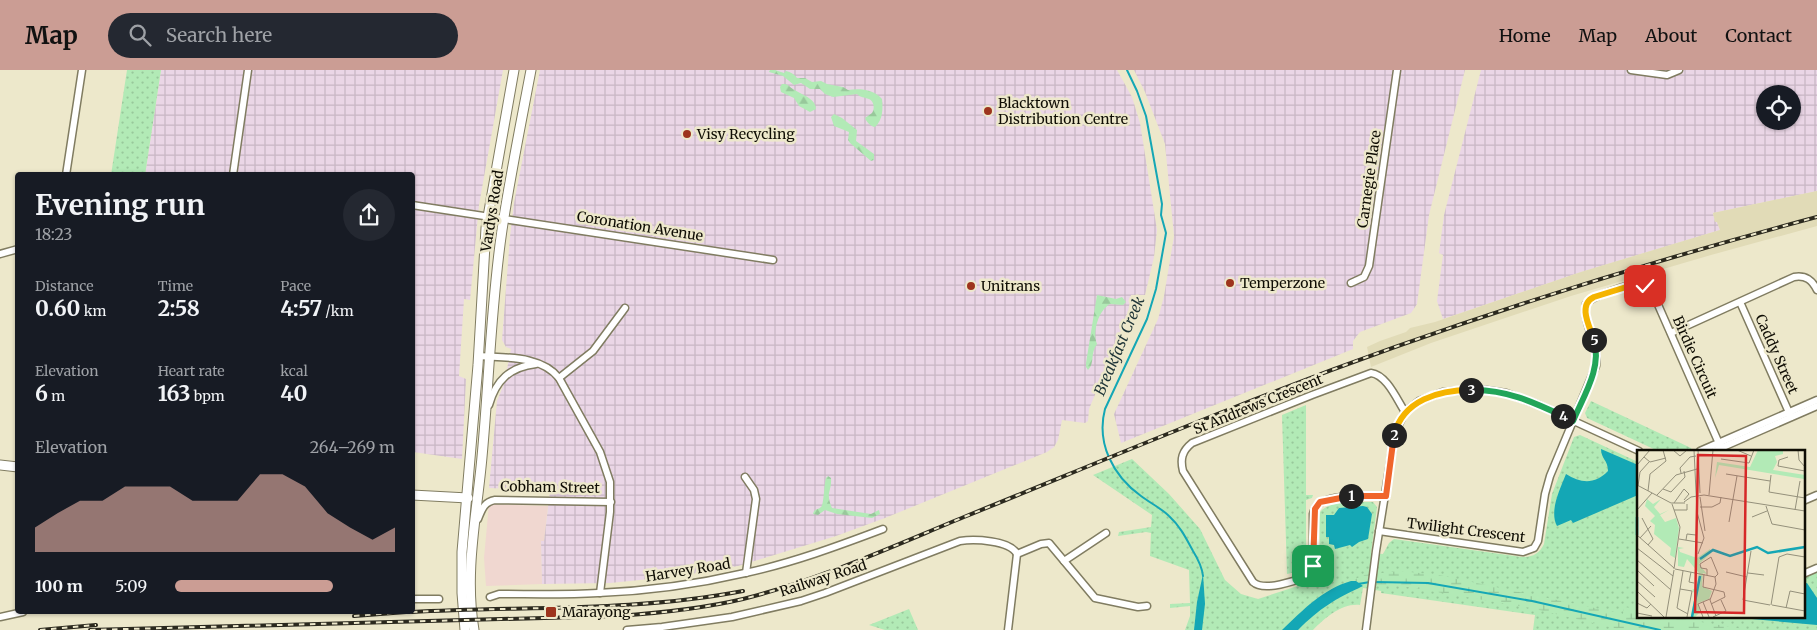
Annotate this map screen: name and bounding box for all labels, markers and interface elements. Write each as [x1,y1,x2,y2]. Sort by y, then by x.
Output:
search box [108,13,458,58]
text: Map [25,20,78,51]
icon: search [126,21,154,49]
text: Search here [166,23,272,47]
text: Home [1499,24,1551,47]
text: Map [1579,24,1617,47]
text: About [1645,24,1697,47]
text: Contact [1725,24,1792,47]
map controls [1756,85,1801,130]
button: locate [1756,85,1801,130]
place label: Blacktown Distribution Centre [998,94,1128,128]
marker: Blacktown Distribution Centre [982,105,994,117]
place label: Visy Recycling [696,125,795,143]
marker: Visy Recycling [681,128,693,140]
street label: Carnegie Place [1353,129,1385,229]
street label: Vardys Road [476,168,507,254]
text: Evening run [35,187,205,223]
button: share [343,189,395,241]
street label: Coronation Avenue [576,207,704,245]
text: 18:23 [35,224,73,244]
pin [1624,265,1666,307]
icon: check [1631,272,1659,300]
place label: Temperzone [1240,274,1325,292]
text: Distance [35,277,94,295]
text: Time [158,277,193,295]
text: Pace [280,277,311,295]
place label: Unitrans [981,277,1040,295]
marker: Temperzone [1224,277,1236,289]
marker: Unitrans [965,280,977,292]
water label: Breakfast Creek [1090,293,1149,398]
text: 0.60 [35,295,80,322]
text: 2:58 [158,295,200,322]
text: 4:57 [280,295,322,322]
text: km [80,302,107,320]
text: /km [322,302,354,320]
street label: Caddy Street [1751,311,1803,397]
street label: Birdie Circuit [1669,313,1721,402]
pin: 5 [1582,328,1606,352]
text: 5 [1590,331,1599,349]
text: Elevation [35,362,99,380]
text: Heart rate [158,362,225,380]
text: kcal [280,362,308,380]
street label: St Andrews Crescent [1191,370,1326,438]
pin: 3 [1458,378,1484,402]
text: 6 [35,380,48,407]
text: 163 [158,380,190,407]
text: 40 [280,380,307,407]
text: 3 [1467,381,1476,399]
text: m [48,387,65,405]
text: bpm [190,387,225,405]
pin: 4 [1550,404,1576,428]
text: 4 [1559,407,1568,425]
pin: 2 [1382,422,1406,448]
text: 2 [1390,426,1399,444]
text: Elevation [35,437,108,457]
text: 264–269 m [310,437,395,457]
inset map [1637,450,1804,618]
street label: Cobham Street [500,477,600,497]
pin: 1 [1338,484,1364,508]
text: 1 [1348,487,1355,505]
street label: Twilight Crescent [1406,514,1527,546]
pin [1292,545,1334,587]
icon: arrive [1299,552,1327,580]
street label: Harvey Road [644,554,732,586]
street label: Railway Road [777,555,869,601]
text: 100 m [35,576,83,596]
text: 5:09 [115,576,147,596]
place label: Marayong [562,603,631,621]
marker: Marayong [544,605,558,619]

